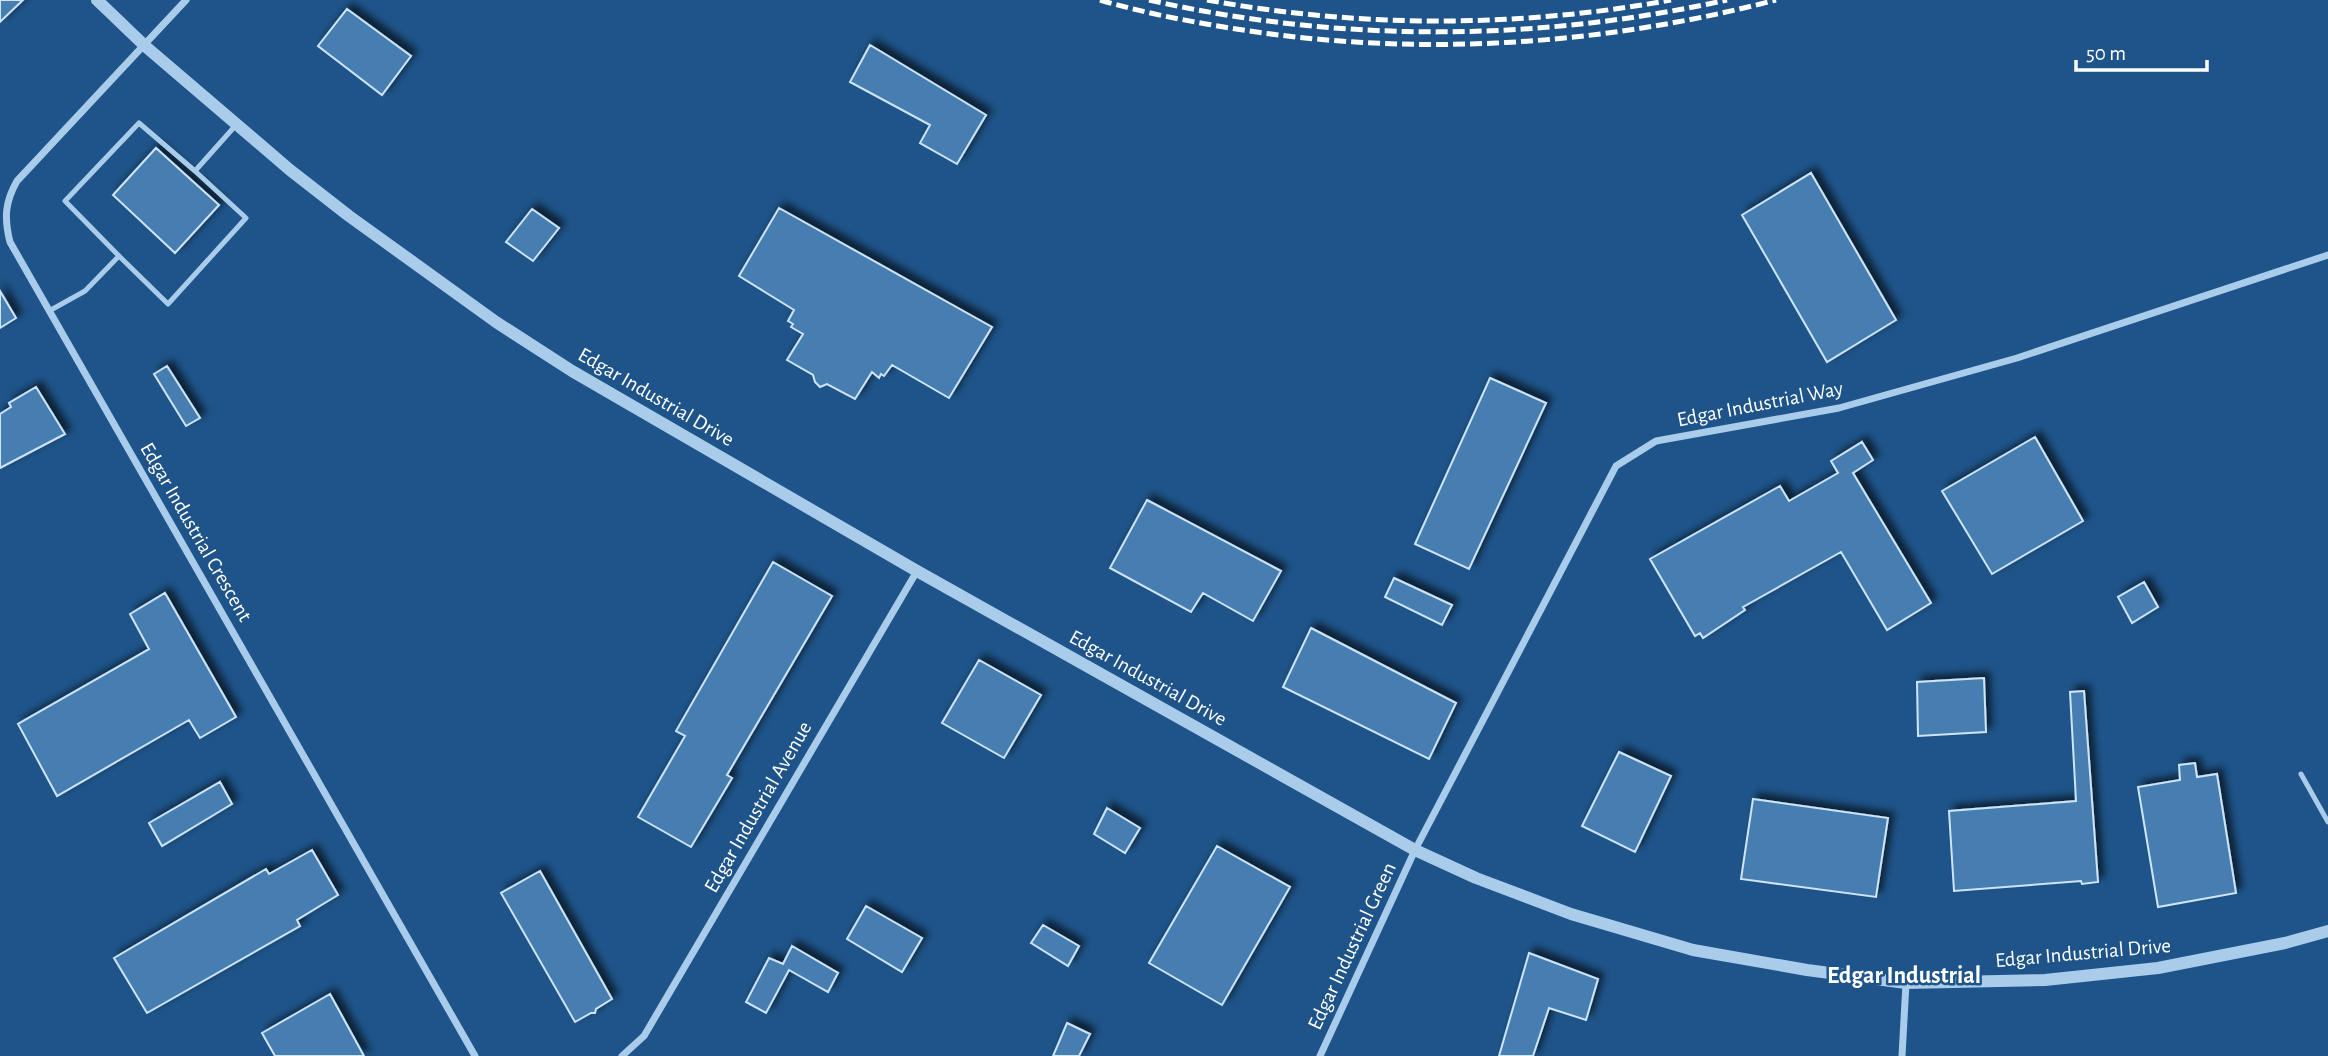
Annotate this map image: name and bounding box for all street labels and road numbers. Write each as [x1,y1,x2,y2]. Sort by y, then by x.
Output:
street label: Edgar Industrial Drive [574,344,738,450]
street label: Edgar Industrial Way [1675,378,1845,430]
street label: Edgar Industrial Crescent [136,439,256,625]
street label: Edgar Industrial Drive [1066,626,1230,730]
street label: Edgar Industrial Avenue [700,718,816,896]
street label: Edgar Industrial Green [1304,859,1400,1033]
street label: Edgar Industrial Drive [1994,935,2172,971]

